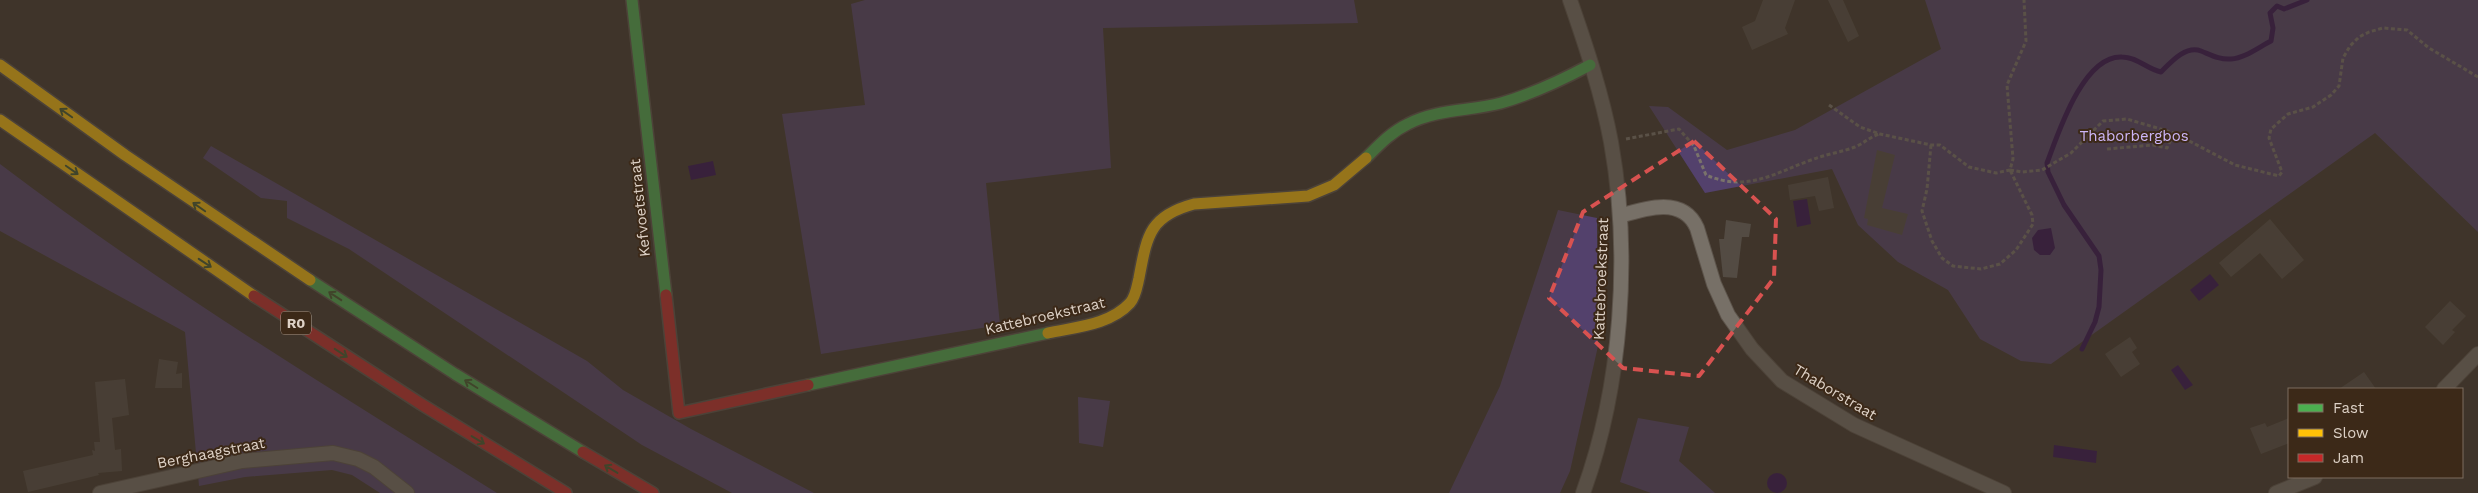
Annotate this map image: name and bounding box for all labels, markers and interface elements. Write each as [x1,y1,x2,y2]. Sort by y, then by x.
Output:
one-way arrow [59,108,73,118]
park label: Thaborbergbos [2079,127,2189,145]
street label: Kefvoetstraat [626,157,654,258]
one-way arrow [64,165,78,175]
one-way arrow [192,202,206,212]
street label: Kattebroekstraat [1590,217,1612,340]
one-way arrow [198,258,212,268]
one-way arrow [328,291,342,301]
street label: Kattebroekstraat [983,293,1107,339]
road number: R0 [281,312,311,334]
one-way arrow [333,348,347,358]
street label: Thaborstraat [1790,360,1880,424]
one-way arrow [465,378,479,388]
legend [2288,388,2463,478]
text: Fast [2333,399,2365,417]
text: Slow [2333,424,2369,442]
street label: Berghaagstraat [156,434,267,472]
one-way arrow [470,435,484,445]
text: Jam [2333,449,2364,467]
one-way arrow [604,463,618,473]

